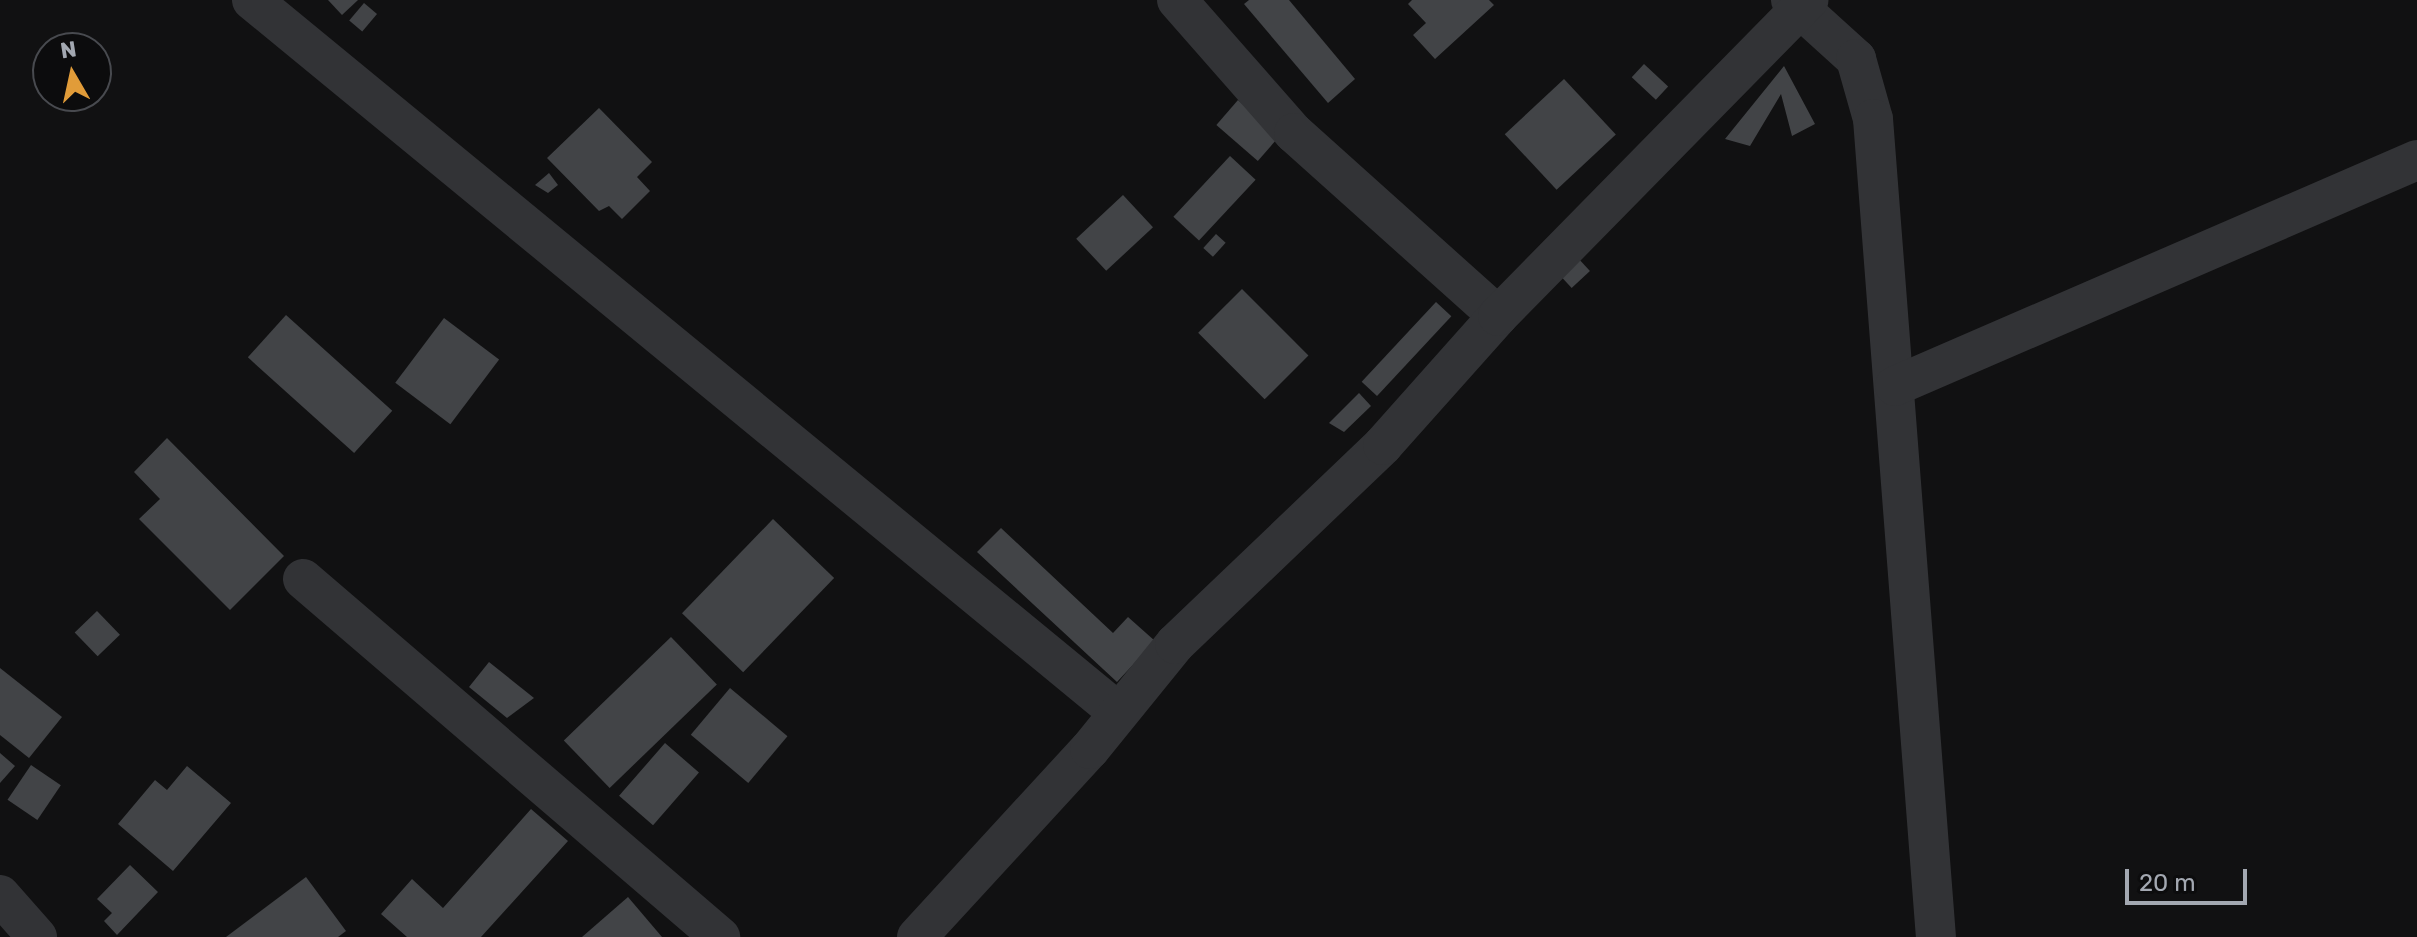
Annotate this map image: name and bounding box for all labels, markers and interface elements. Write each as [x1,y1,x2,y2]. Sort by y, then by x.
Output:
north arrow [32,32,112,112]
text: N [59,35,78,64]
scale bar [2129,853,2251,903]
text: 20 m [2139,869,2196,897]

